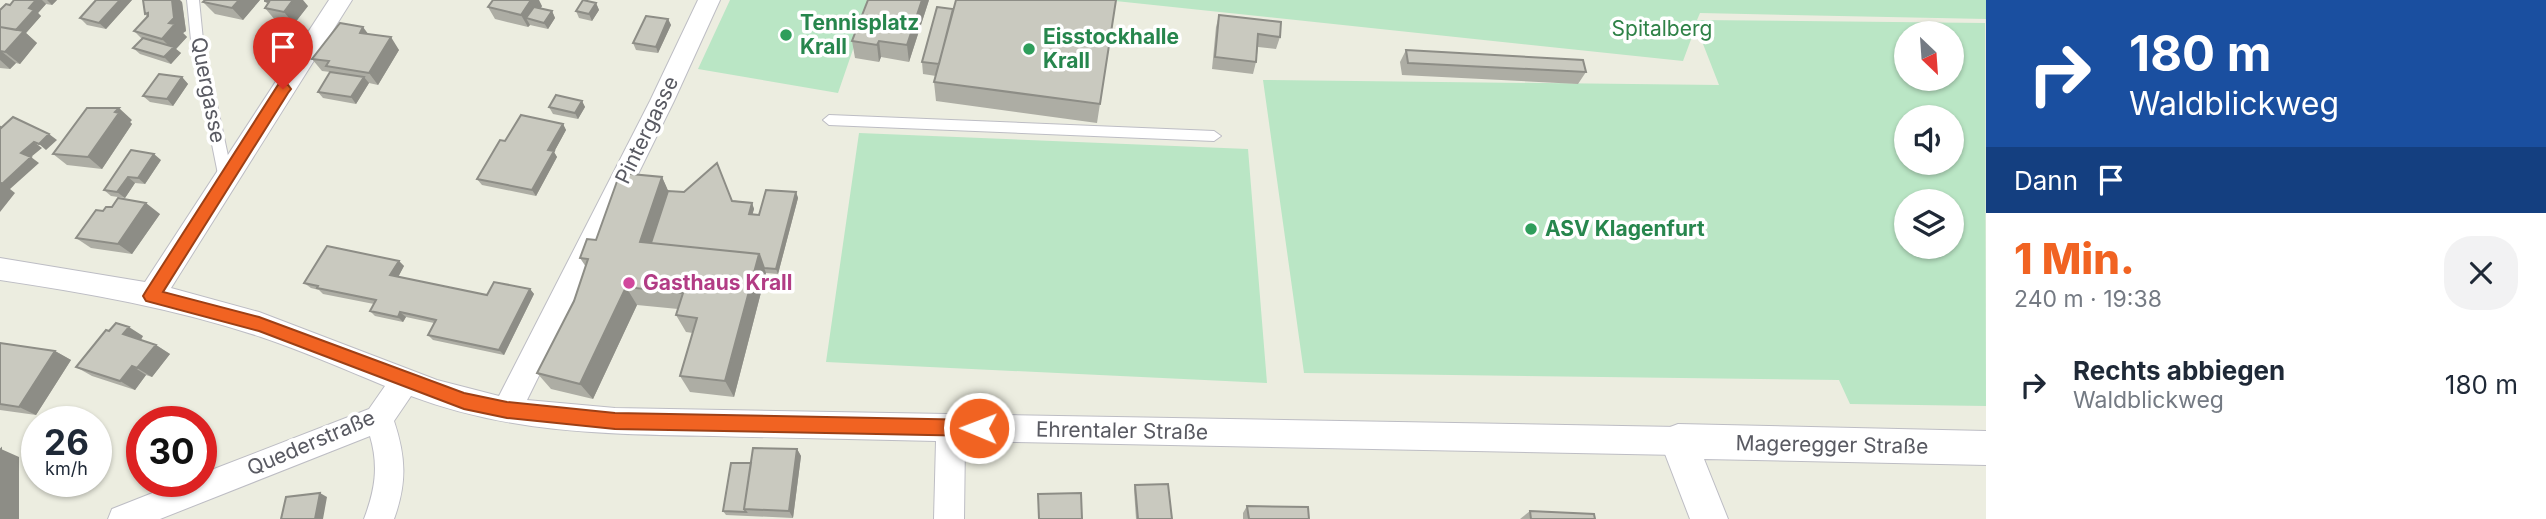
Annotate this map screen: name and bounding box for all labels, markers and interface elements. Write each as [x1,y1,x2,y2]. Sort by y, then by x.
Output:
place label: Tennisplatz Krall [800,10,919,59]
park label: Spitalberg [1612,16,1712,41]
pin [253,17,313,89]
north arrow [1894,21,1964,91]
map controls [1894,21,1964,259]
place label: Eisstockhalle Krall [1043,24,1179,73]
text: 180 m [2129,24,2271,83]
marker: Tennisplatz Krall [778,27,794,43]
icon: arrive [264,28,302,66]
icon: right [2014,28,2105,119]
street label: Quergasse [186,35,231,145]
marker: Eisstockhalle Krall [1021,41,1037,57]
street label: Pintergasse [610,72,683,188]
text: Waldblickweg [2129,84,2339,123]
button: sound [1894,105,1964,175]
icon: arrive [2092,161,2130,199]
text: Dann [2014,165,2078,196]
button: layers [1894,189,1964,259]
place label: ASV Klagenfurt [1545,216,1705,241]
marker: ASV Klagenfurt [1523,221,1539,237]
text: 1 Min. [2014,233,2135,284]
button: close [2444,236,2518,310]
place label: Gasthaus Krall [643,270,792,295]
marker: Gasthaus Krall [621,275,637,291]
text: 240 m · 19:38 [2014,285,2162,313]
text: Rechts abbiegen [2073,355,2285,386]
icon: right [2014,366,2052,404]
text: 180 m [2445,369,2518,400]
text: Waldblickweg [2073,386,2224,414]
position arrow [942,391,1016,465]
street label: Quederstraße [243,404,379,481]
speed limit sign: 30 [126,406,217,497]
street label: Ehrentaler Straße [1036,416,1208,445]
text: 26 [44,421,89,463]
street label: Mageregger Straße [1735,430,1929,459]
text: km/h [45,458,88,479]

